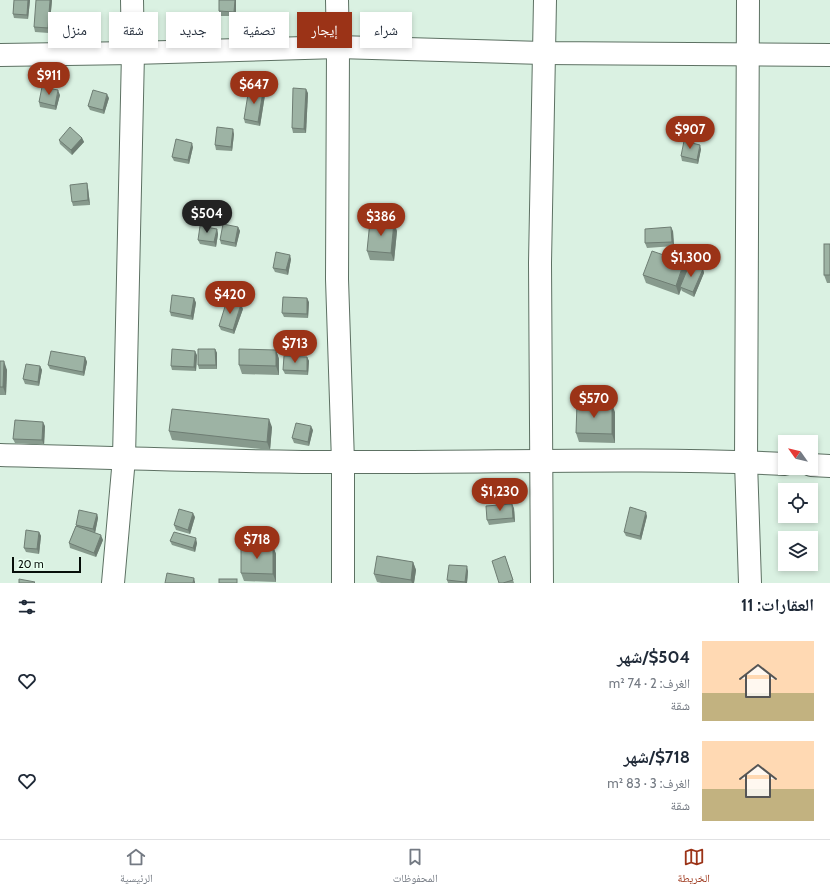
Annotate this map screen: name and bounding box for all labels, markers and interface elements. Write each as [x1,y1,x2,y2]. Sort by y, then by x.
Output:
chip: منزل [48,12,101,48]
chip: شقة [109,12,158,48]
chip: جديد [166,12,221,48]
chip: تصفية [229,12,289,48]
chip: إيجار [297,12,352,48]
chip: شراء [360,12,412,48]
pin: $911 [25,62,73,96]
text: $911 [37,67,61,83]
pin: $647 [230,71,278,105]
text: $647 [239,76,269,92]
pin: $907 [666,116,714,150]
text: $907 [675,121,705,137]
pin: $504 [183,200,231,234]
pin: $386 [357,203,405,237]
text: $504 [191,205,223,221]
text: $386 [366,208,396,224]
pin: $1,300 [658,244,724,278]
text: $1,300 [671,249,711,265]
pin: $420 [206,281,254,315]
text: $420 [214,286,246,302]
pin: $713 [271,330,319,364]
text: $713 [282,335,308,351]
pin: $570 [570,385,618,419]
text: $570 [579,390,609,406]
north arrow [778,435,818,475]
map controls [778,435,818,571]
pin: $1,230 [467,478,533,512]
text: $1,230 [481,483,519,499]
button: locate [778,483,818,523]
pin: $718 [233,526,281,560]
text: $718 [244,531,270,547]
button: layers [778,531,818,571]
scale bar [12,555,81,574]
text: 20 m [18,557,44,571]
text: العقارات: 11 [741,595,814,615]
icon: filters [16,596,38,618]
text: $504/شهر [617,647,690,667]
icon: home [734,657,782,705]
icon: heart [16,670,38,692]
text: الغرف: 2 · 74 m² [609,675,690,691]
text: شقة [671,697,690,713]
text: $718/شهر [623,747,690,767]
icon: home [734,757,782,805]
icon: heart [16,770,38,792]
text: الغرف: 3 · 83 m² [607,775,690,791]
text: شقة [671,797,690,813]
tab: الرئيسية [120,846,153,889]
tab: المحفوظات [393,846,438,889]
tab: الخريطة [678,846,710,889]

